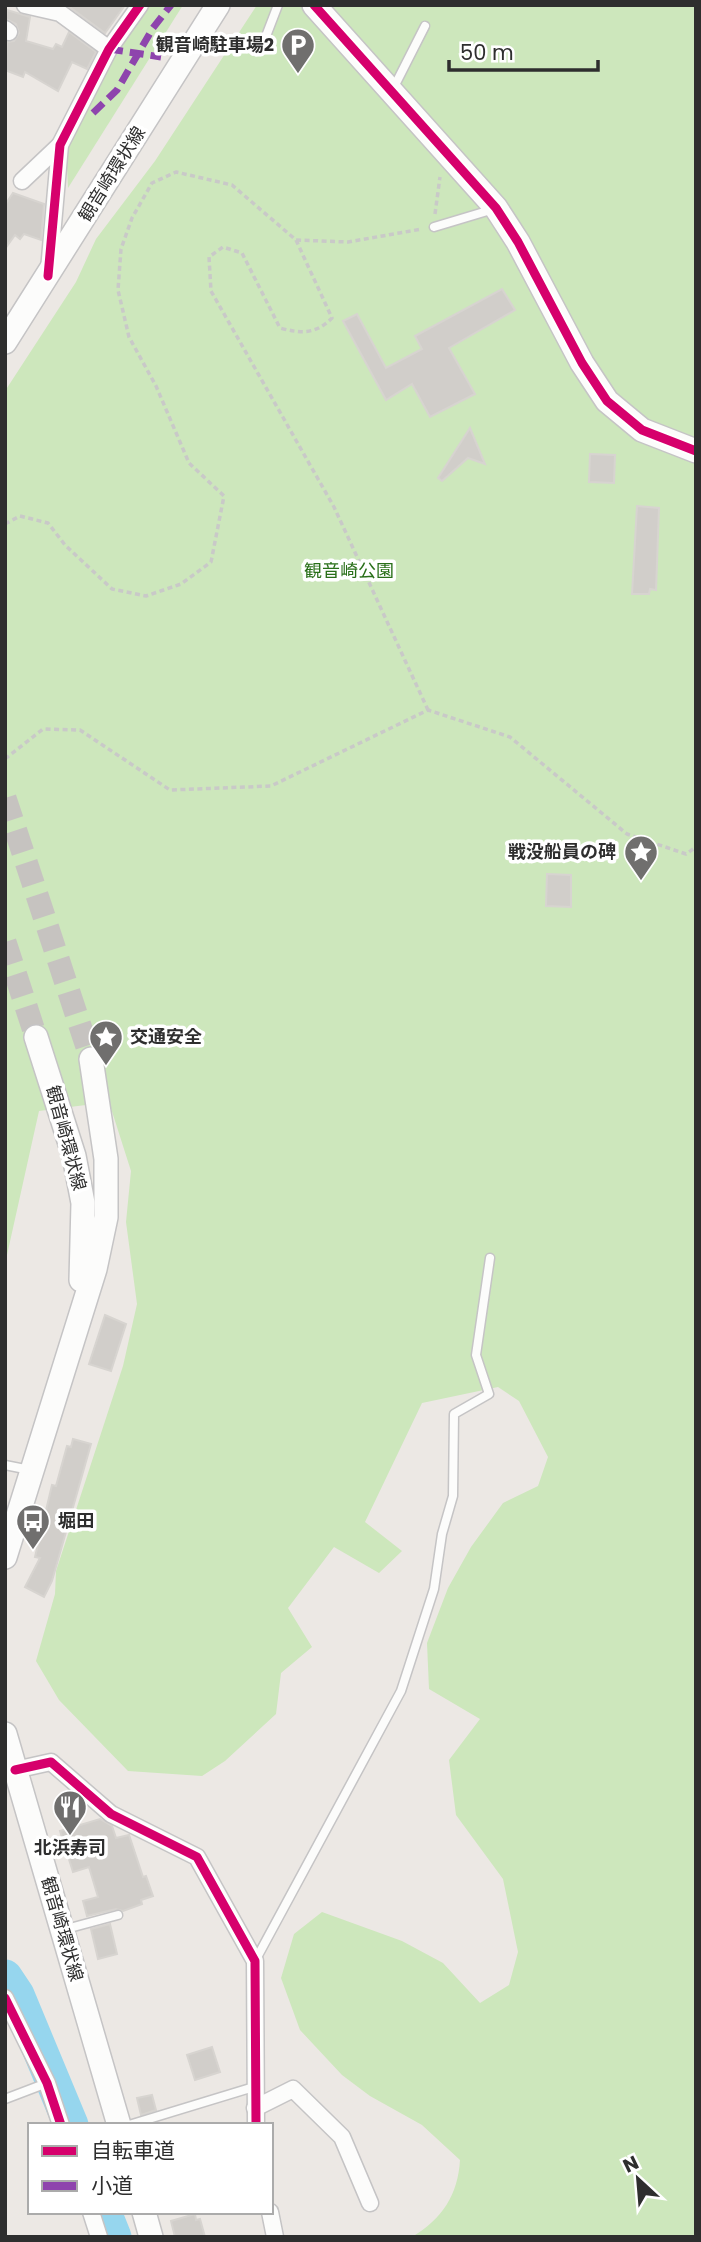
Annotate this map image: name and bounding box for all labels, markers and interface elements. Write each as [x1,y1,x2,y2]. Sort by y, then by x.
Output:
parking icon: 観音崎駐車場2 [279,26,317,75]
scale bar [449,28,598,72]
place label: 観音崎駐車場2 [156,32,274,57]
text: 50 m [460,38,514,67]
street label: 観音崎環状線 [72,121,151,226]
park label: 観音崎公園 [304,558,394,583]
place icon: 戦没船員の碑 [622,833,660,882]
place label: 戦没船員の碑 [508,839,616,864]
place icon: 交通安全 [87,1018,125,1067]
place label: 交通安全 [130,1024,202,1049]
street label: 観音崎環状線 [40,1082,93,1193]
bus stop icon: 堀田 [14,1502,52,1551]
place label: 堀田 [58,1508,94,1533]
restaurant icon: 北浜寿司 [51,1788,89,1837]
place label: 北浜寿司 [34,1835,106,1860]
street label: 観音崎環状線 [36,1874,89,1984]
legend [28,2123,273,2214]
text: 自転車道 [91,2136,175,2165]
north arrow [603,2144,673,2214]
text: N [618,2149,643,2179]
text: 小道 [91,2171,133,2200]

